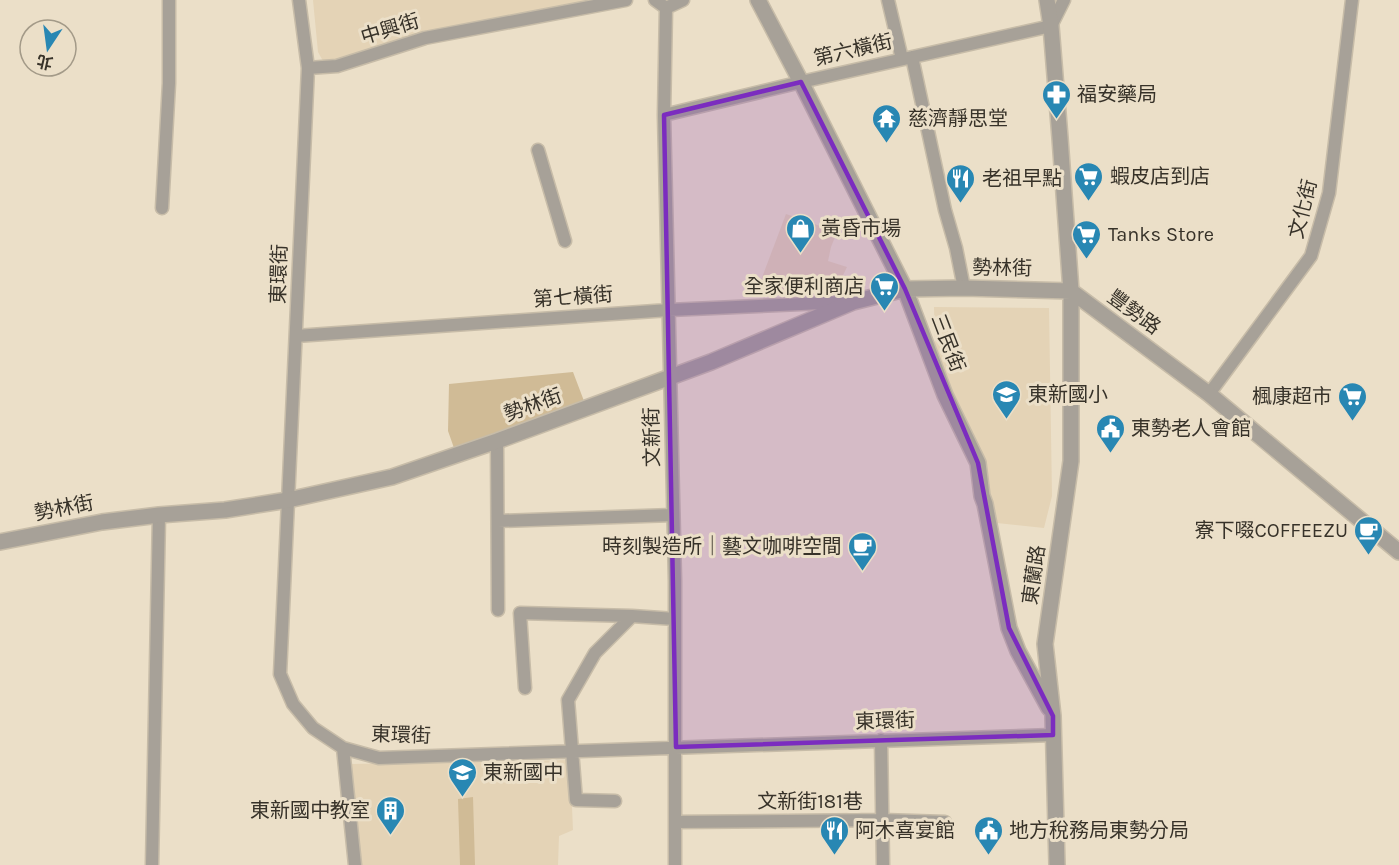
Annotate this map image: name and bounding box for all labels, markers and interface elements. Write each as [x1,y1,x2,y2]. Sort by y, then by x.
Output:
street label: 中興街 [358,9,422,49]
north arrow [18,18,78,78]
street label: 第六橫街 [811,30,895,70]
text: 北 [35,51,55,73]
pharmacy icon: 福安藥局 [1040,78,1072,120]
place label: 福安藥局 [1077,83,1157,106]
temple icon: 慈濟靜思堂 [871,102,903,144]
place label: 慈濟靜思堂 [908,107,1008,130]
supermarket icon: 蝦皮店到店 [1073,160,1105,202]
restaurant icon: 老祖早點 [945,162,977,204]
place label: 蝦皮店到店 [1110,165,1210,188]
place label: 老祖早點 [982,167,1062,190]
street label: 文化街 [1285,177,1321,241]
shop icon: 黃昏市場 [784,212,816,254]
place label: 黃昏市場 [821,217,901,240]
supermarket icon: Tanks Store [1071,218,1103,260]
place label: Tanks Store [1108,223,1214,246]
street label: 東環街 [266,244,292,304]
street label: 勢林街 [972,256,1032,280]
supermarket icon: 全家便利商店 [869,270,901,312]
place label: 全家便利商店 [744,275,864,298]
street label: 第七橫街 [532,283,614,311]
street label: 豐勢路 [1103,285,1165,339]
street label: 三民街 [927,311,969,375]
school or university icon: 東新國小 [991,378,1023,420]
supermarket icon: 楓康超市 [1337,380,1369,422]
place label: 東新國小 [1028,383,1108,406]
street label: 勢林街 [501,384,565,426]
place label: 楓康超市 [1252,385,1332,408]
street label: 文新街 [640,407,664,467]
public building icon: 東勢老人會館 [1094,412,1126,454]
place label: 東勢老人會館 [1131,417,1251,440]
street label: 勢林街 [32,491,96,525]
cafe icon: 寮下啜COFFEEZU [1353,514,1385,556]
place label: 寮下啜COFFEEZU [1195,519,1348,542]
cafe icon: 時刻製造所｜藝文咖啡空間 [847,530,879,572]
place label: 時刻製造所｜藝文咖啡空間 [602,535,842,558]
street label: 東蘭路 [1018,544,1050,606]
street label: 東環街 [855,708,915,734]
street label: 東環街 [371,722,431,748]
school or university icon: 東新國中 [446,756,478,798]
place label: 東新國中 [483,761,563,784]
street label: 文新街181巷 [757,790,863,813]
building icon: 東新國中教室 [375,794,407,836]
place label: 東新國中教室 [250,799,370,822]
restaurant icon: 阿木喜宴館 [818,814,850,856]
public building icon: 地方稅務局東勢分局 [972,814,1004,856]
place label: 阿木喜宴館 [855,819,955,842]
place label: 地方稅務局東勢分局 [1009,819,1189,842]

